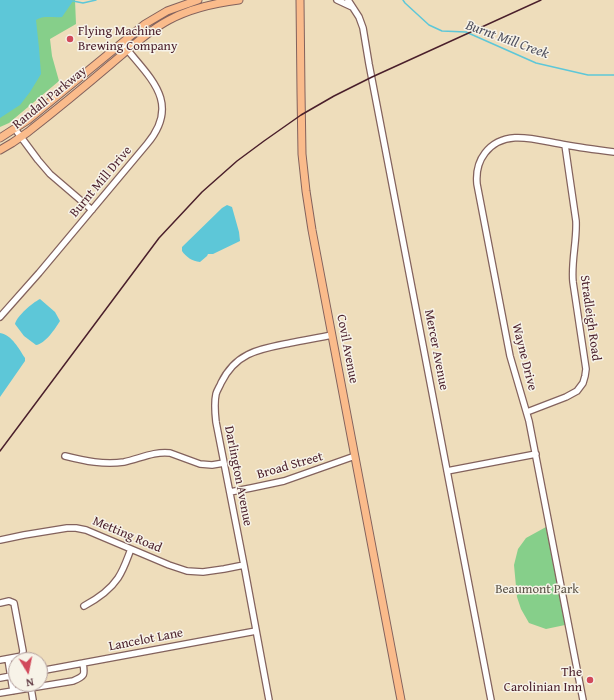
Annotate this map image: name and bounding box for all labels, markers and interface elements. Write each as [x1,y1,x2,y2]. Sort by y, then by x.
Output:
water label: Burnt Mill Creek [463,17,551,63]
place label: Flying Machine Brewing Company [78,24,177,55]
marker: Flying Machine Brewing Company [65,34,75,44]
street label: Randall Parkway [10,63,90,133]
street label: Burnt Mill Drive [67,143,135,221]
street label: Stradleigh Road [576,274,604,362]
street label: Mercer Avenue [421,308,451,392]
street label: Covil Avenue [333,313,361,385]
street label: Wayne Drive [508,322,540,392]
street label: Darlington Avenue [221,425,255,527]
street label: Broad Street [255,449,325,483]
street label: Metting Road [90,513,164,557]
park label: Beaumont Park [495,582,579,598]
street label: Lancelot Lane [108,625,184,655]
north arrow [8,652,48,692]
place label: The Carolinian Inn [504,665,582,696]
text: N [25,674,35,691]
marker: The Carolinian Inn [585,675,595,685]

